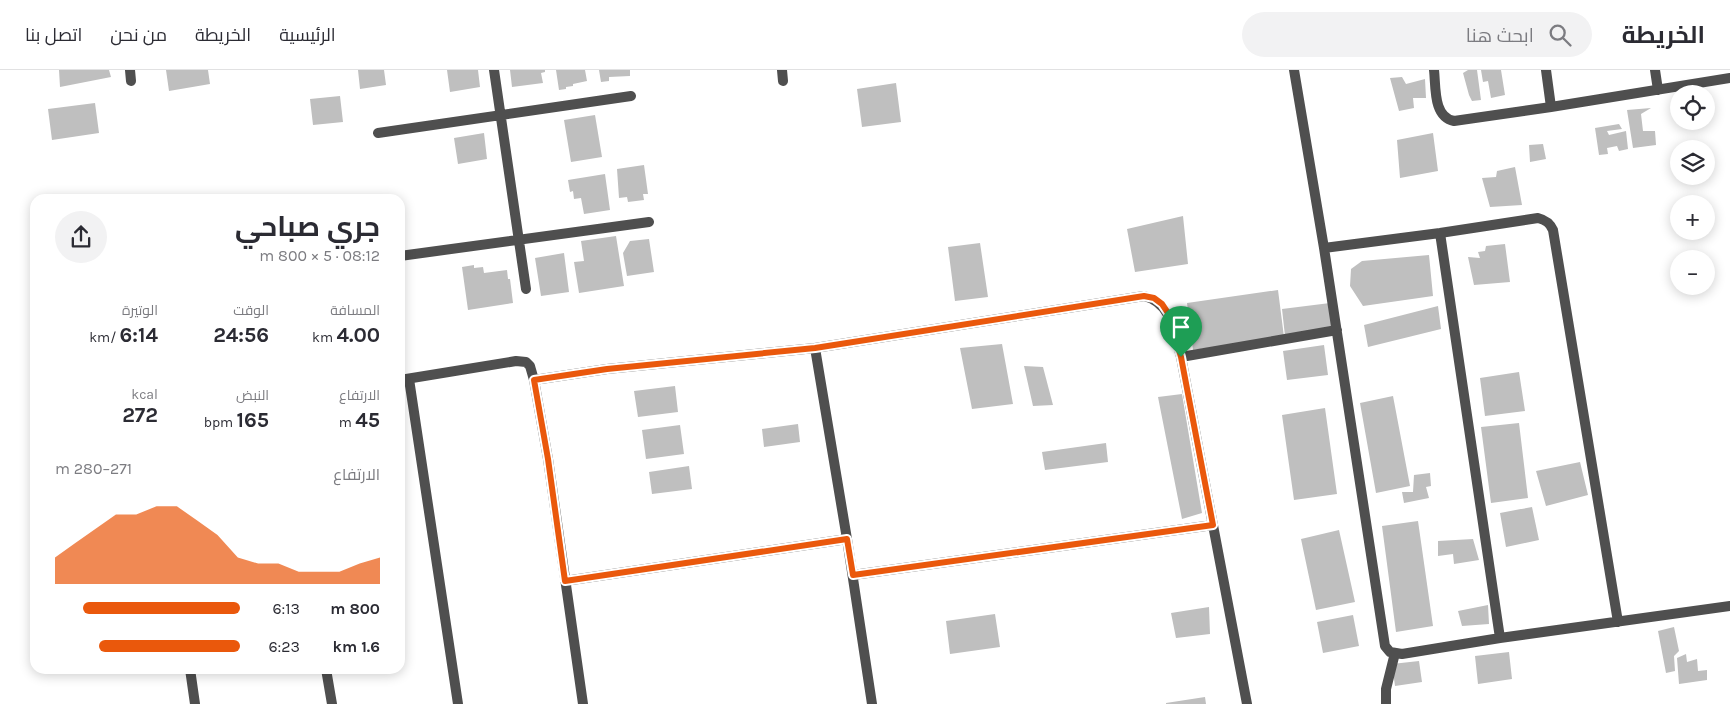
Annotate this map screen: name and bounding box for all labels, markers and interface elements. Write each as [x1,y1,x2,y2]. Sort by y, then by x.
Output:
search box [1242,12,1592,57]
icon: search [1546,21,1574,49]
text: الخريطة [1622,21,1705,49]
text: اتصل بنا [25,24,82,46]
text: من نحن [110,24,167,46]
text: الخريطة [195,24,251,46]
text: الرئيسية [279,24,336,46]
text: ابحث هنا [1466,25,1534,47]
map controls [1670,85,1715,295]
button: locate [1670,85,1715,130]
button: layers [1670,140,1715,185]
button: + [1670,195,1715,240]
text: جري صباحي [235,210,380,243]
button: share [55,211,107,263]
text: 08:12 · 5 × 800 m [259,246,380,265]
button: − [1670,250,1715,295]
text: الوتيرة [122,302,158,319]
text: الوقت [233,302,269,319]
text: المسافة [330,302,380,319]
pin [1160,306,1202,357]
icon: arrive [1167,313,1195,341]
text: 6:14 [120,323,158,347]
text: 24:56 [213,323,269,347]
text: 4.00 [336,323,380,347]
text: /km [89,329,120,346]
text: km [312,329,336,346]
text: kcal [131,386,158,403]
text: النبض [236,387,269,404]
text: الارتفاع [339,387,380,404]
text: 272 [122,403,158,427]
text: 165 [237,408,269,432]
text: 45 [355,408,380,432]
text: bpm [204,414,237,431]
text: m [339,414,355,431]
text: 271–280 m [55,459,132,478]
text: الارتفاع [333,465,380,484]
text: 6:13 [272,599,300,618]
text: 800 m [330,599,380,618]
text: 6:23 [268,637,300,656]
text: 1.6 km [332,637,380,656]

